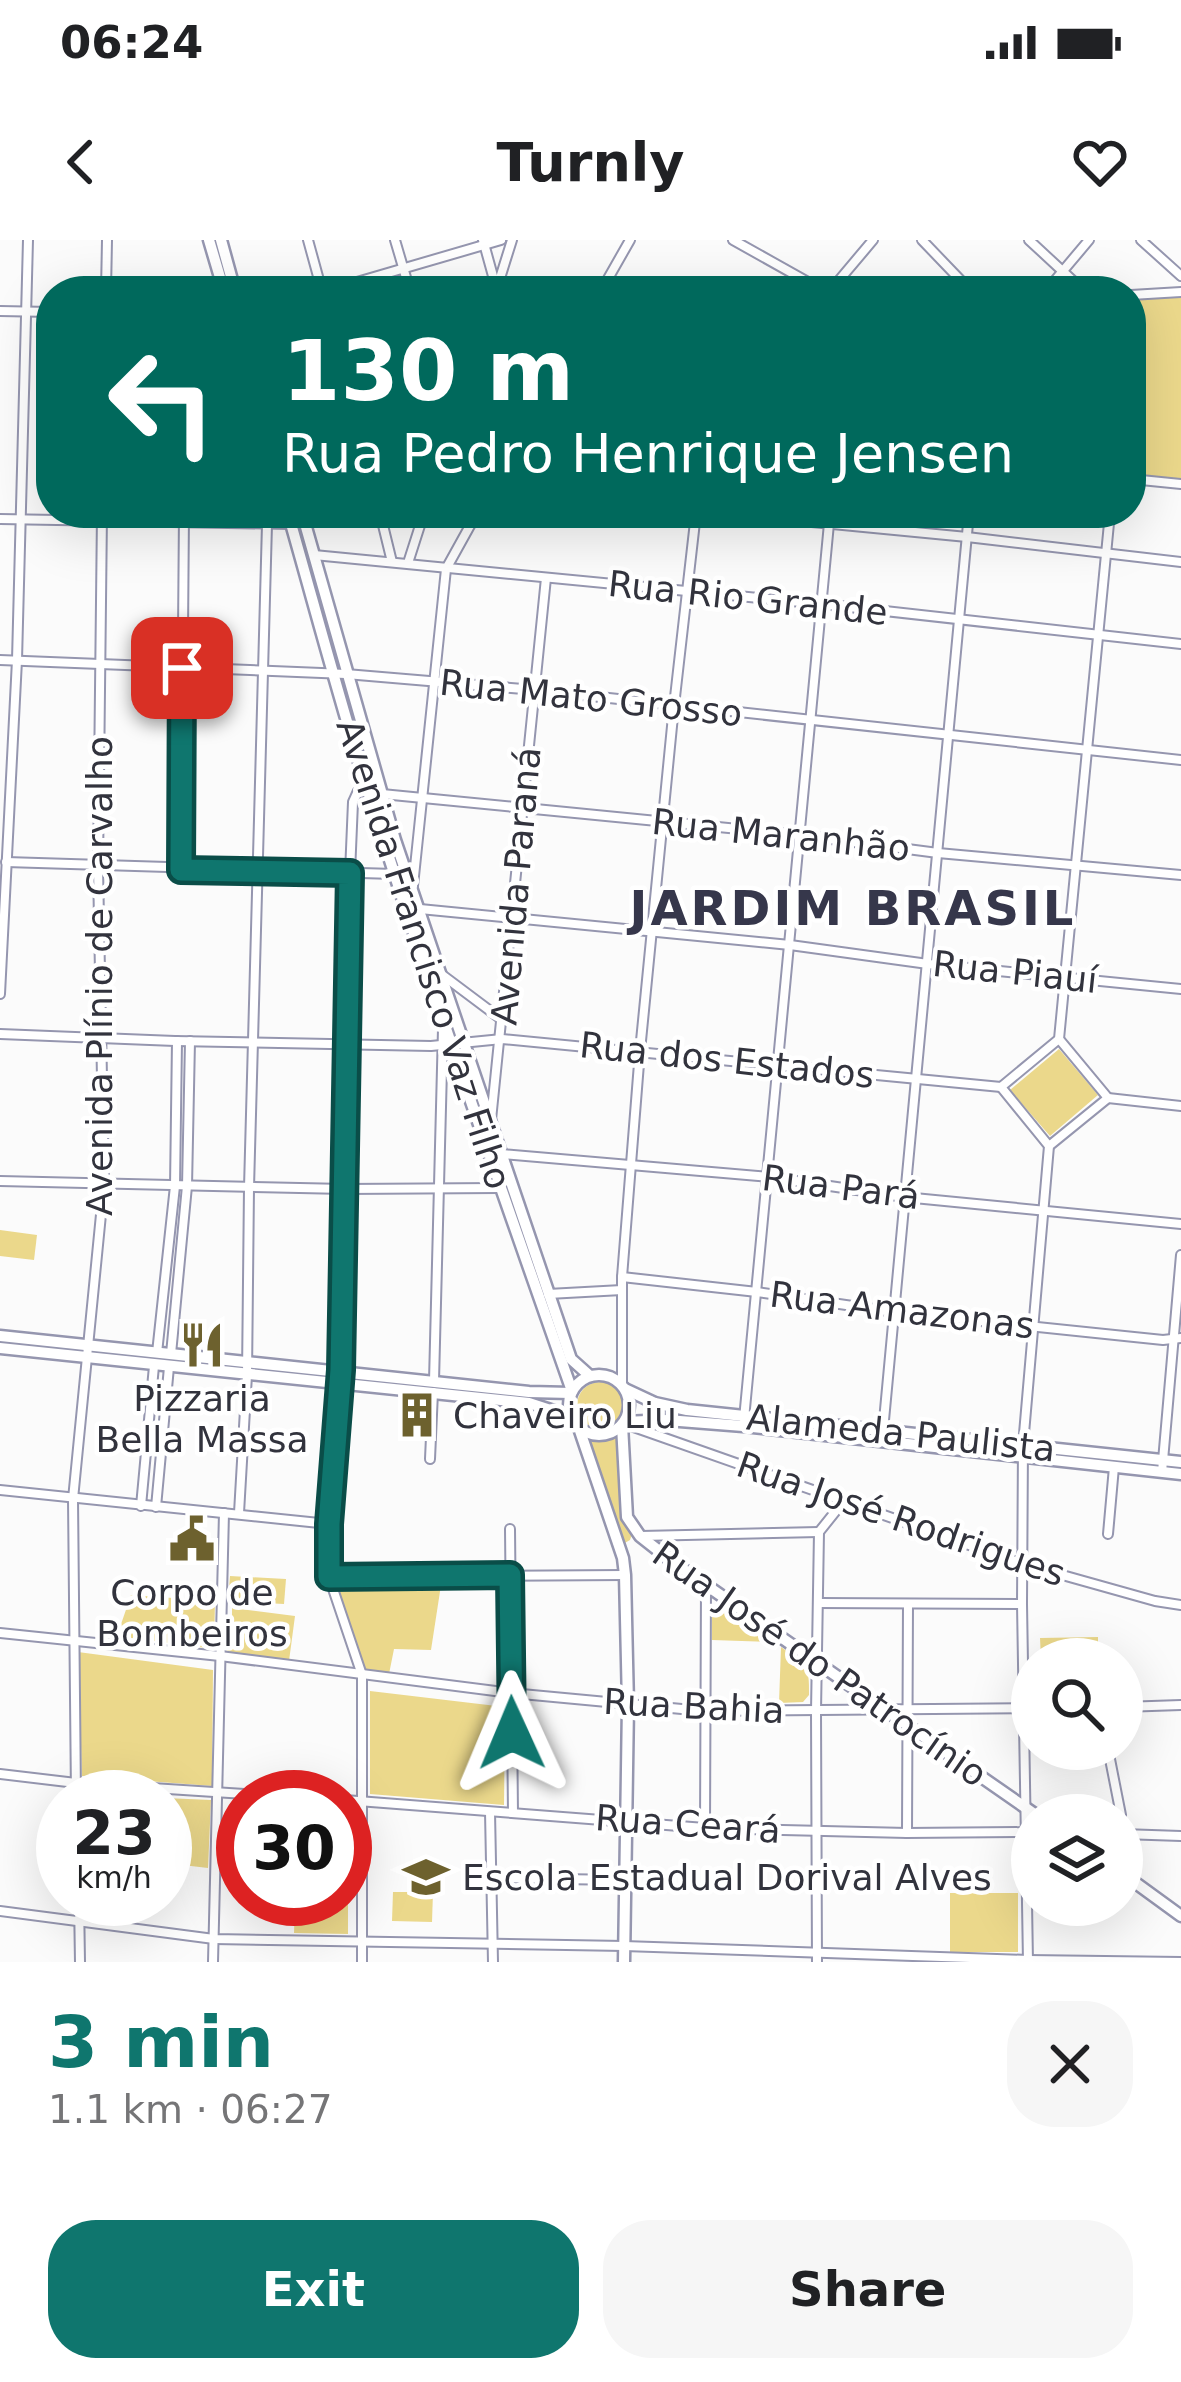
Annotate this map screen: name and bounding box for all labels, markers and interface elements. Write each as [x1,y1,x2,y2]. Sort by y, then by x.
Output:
text: 06:24 [60,16,203,69]
icon: back [48,129,114,195]
icon: heart [1067,129,1133,195]
text: Turnly [496,131,685,194]
text: 130 m [282,322,574,420]
icon: left [84,324,240,480]
text: Rua Pedro Henrique Jensen [282,422,1014,485]
street label: Rua Rio Grande [606,563,890,633]
pin [131,617,233,719]
icon: arrive [149,635,215,701]
street label: Rua Mato Grosso [438,662,744,734]
street label: Avenida Francisco Vaz Filho [329,714,519,1194]
street label: Avenida Plínio de Carvalho [79,736,120,1216]
street label: Avenida Paraná [483,745,549,1027]
street label: Rua Maranhão [650,801,912,869]
district label: JARDIM BRASIL [627,880,1076,936]
street label: Rua Piauí [931,943,1100,1001]
street label: Rua dos Estados [578,1024,876,1096]
street label: Rua Pará [760,1157,922,1217]
street label: Rua Amazonas [767,1273,1037,1347]
restaurant icon: Pizzaria Bella Massa [177,1320,227,1370]
place label: Pizzaria Bella Massa [95,1378,309,1460]
building icon: Chaveiro Liu [392,1390,442,1440]
place label: Chaveiro Liu [453,1395,677,1436]
street label: Alameda Paulista [745,1396,1057,1470]
street label: Rua José Rodrigues [732,1444,1070,1594]
public building icon: Corpo de Bombeiros [167,1514,217,1564]
street label: Rua José do Patrocínio [645,1533,995,1795]
place label: Corpo de Bombeiros [96,1572,288,1654]
map controls [1011,1638,1143,1926]
button: search [1011,1638,1143,1770]
position arrow [449,1670,575,1796]
street label: Rua Bahia [602,1681,786,1731]
speed limit sign: 30 [216,1770,372,1926]
button: layers [1011,1794,1143,1926]
street label: Rua Ceará [594,1797,782,1851]
text: 23 [72,1798,156,1868]
school or university icon: Escola Estadual Dorival Alves [401,1852,451,1902]
place label: Escola Estadual Dorival Alves [462,1857,992,1898]
text: km/h [76,1860,152,1895]
text: 3 min [48,2000,274,2084]
button: close [1007,2001,1133,2127]
text: 1.1 km · 06:27 [48,2087,333,2132]
button: Exit [48,2220,579,2358]
button: Share [603,2220,1133,2358]

